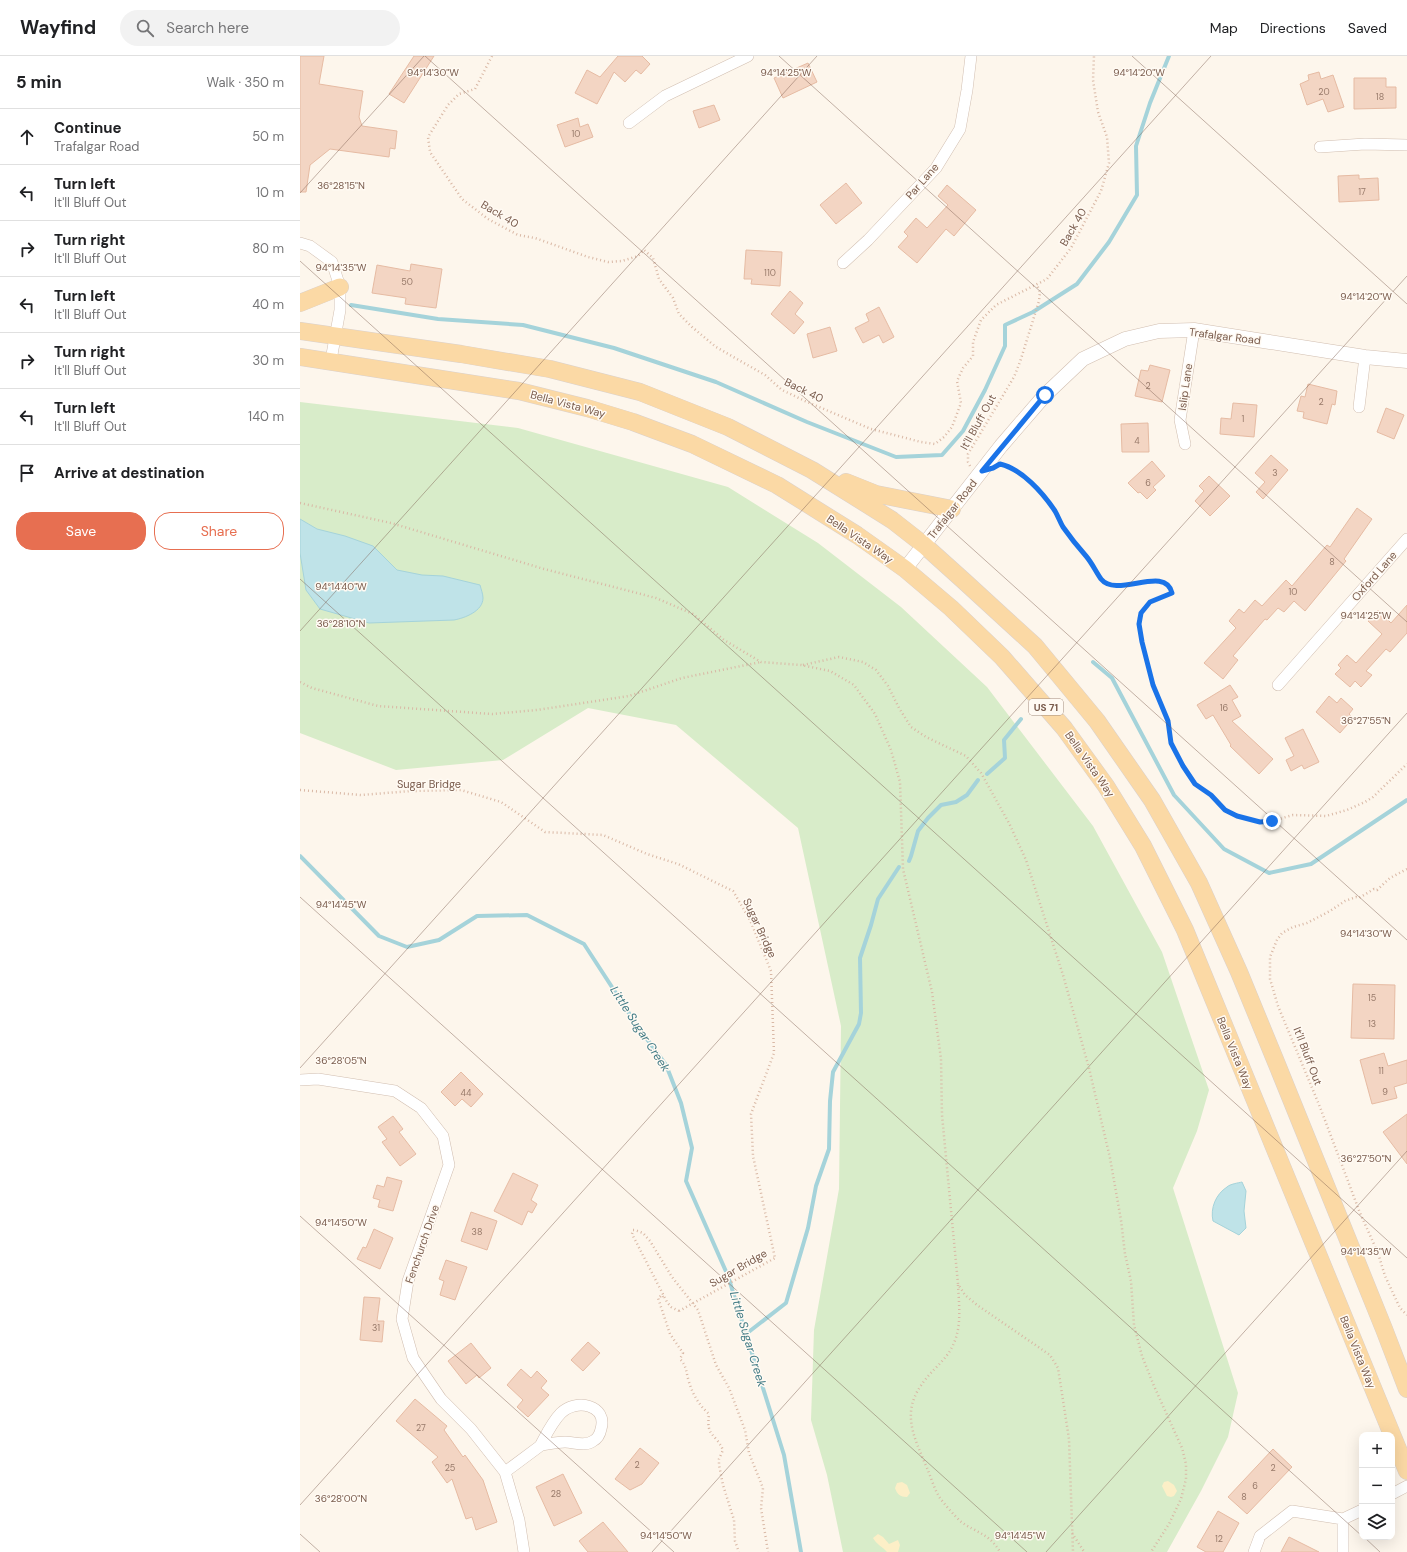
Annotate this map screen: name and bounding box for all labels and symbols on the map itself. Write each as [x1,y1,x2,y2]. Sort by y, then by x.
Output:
text: 94°14'30"W [407,66,459,79]
text: 94°14'25"W [761,66,812,79]
text: 94°14'20"W [1113,66,1165,79]
house number: 20 [1318,86,1330,98]
house number: 18 [1376,91,1384,103]
house number: 10 [572,128,580,140]
street label: Par Lane [902,160,942,202]
text: 36°28'15"N [317,179,365,192]
house number: 17 [1358,186,1366,198]
street label: Back 40 [479,197,521,231]
street label: Back 40 [1057,205,1089,249]
text: 94°14'35"W [316,261,367,274]
house number: 110 [764,267,776,279]
house number: 50 [401,276,413,288]
text: 94°14'20"W [1340,290,1392,303]
street label: Trafalgar Road [1188,325,1262,347]
street label: Islip Lane [1175,363,1195,411]
street label: Back 40 [782,375,826,405]
house number: 2 [1145,380,1151,392]
route start [1036,386,1054,404]
street label: Bella Vista Way [529,387,607,421]
street label: It'll Bluff Out [957,392,999,452]
house number: 2 [1318,396,1324,408]
house number: 1 [1242,413,1245,425]
house number: 4 [1134,435,1140,447]
house number: 3 [1272,467,1278,479]
street label: Trafalgar Road [924,476,980,542]
house number: 6 [1145,477,1151,489]
street label: Bella Vista Way [824,512,896,566]
street label: Oxford Lane [1348,548,1400,604]
house number: 8 [1329,556,1335,568]
text: 94°14'40"W [315,580,367,593]
house number: 10 [1289,586,1297,598]
text: 94°14'25"W [1341,609,1392,622]
text: 36°28'10"N [317,617,365,630]
road number: US 71 [1029,699,1063,715]
house number: 16 [1220,702,1229,714]
text: 36°27'55"N [1341,714,1391,727]
street label: Bella Vista Way [1062,728,1118,800]
street label: Sugar Bridge [397,777,461,791]
route end [1263,812,1281,830]
street label: Sugar Bridge [740,896,780,960]
text: 94°14'45"W [316,898,367,911]
text: 94°14'30"W [1340,927,1392,940]
water label: Little Sugar Creek [606,983,674,1076]
house number: 15 [1368,992,1376,1004]
street label: Bella Vista Way [1214,1015,1256,1091]
house number: 13 [1368,1018,1376,1030]
street label: It'll Bluff Out [1290,1025,1326,1087]
text: 36°28'05"N [315,1054,367,1067]
house number: 11 [1378,1065,1384,1077]
house number: 9 [1382,1086,1388,1098]
house number: 44 [461,1087,472,1099]
text: 36°27'50"N [1341,1152,1392,1165]
street label: Fenchurch Drive [402,1203,442,1285]
text: 94°14'50"W [315,1216,367,1229]
house number: 38 [472,1226,482,1238]
text: 94°14'35"W [1341,1245,1392,1258]
street label: Sugar Bridge [707,1246,769,1290]
water label: Little Sugar Creek [726,1289,770,1390]
street label: Bella Vista Way [1337,1314,1379,1390]
house number: 31 [372,1322,380,1334]
house number: 27 [416,1422,426,1434]
house number: 2 [634,1459,640,1471]
house number: 25 [445,1462,455,1474]
house number: 2 [1270,1462,1276,1474]
house number: 6 [1252,1480,1258,1492]
house number: 28 [551,1488,561,1500]
house number: 8 [1241,1491,1247,1503]
text: 36°28'00"N [315,1492,367,1505]
text: 94°14'50"W [640,1529,692,1542]
text: 94°14'45"W [995,1529,1046,1542]
house number: 12 [1215,1533,1223,1545]

